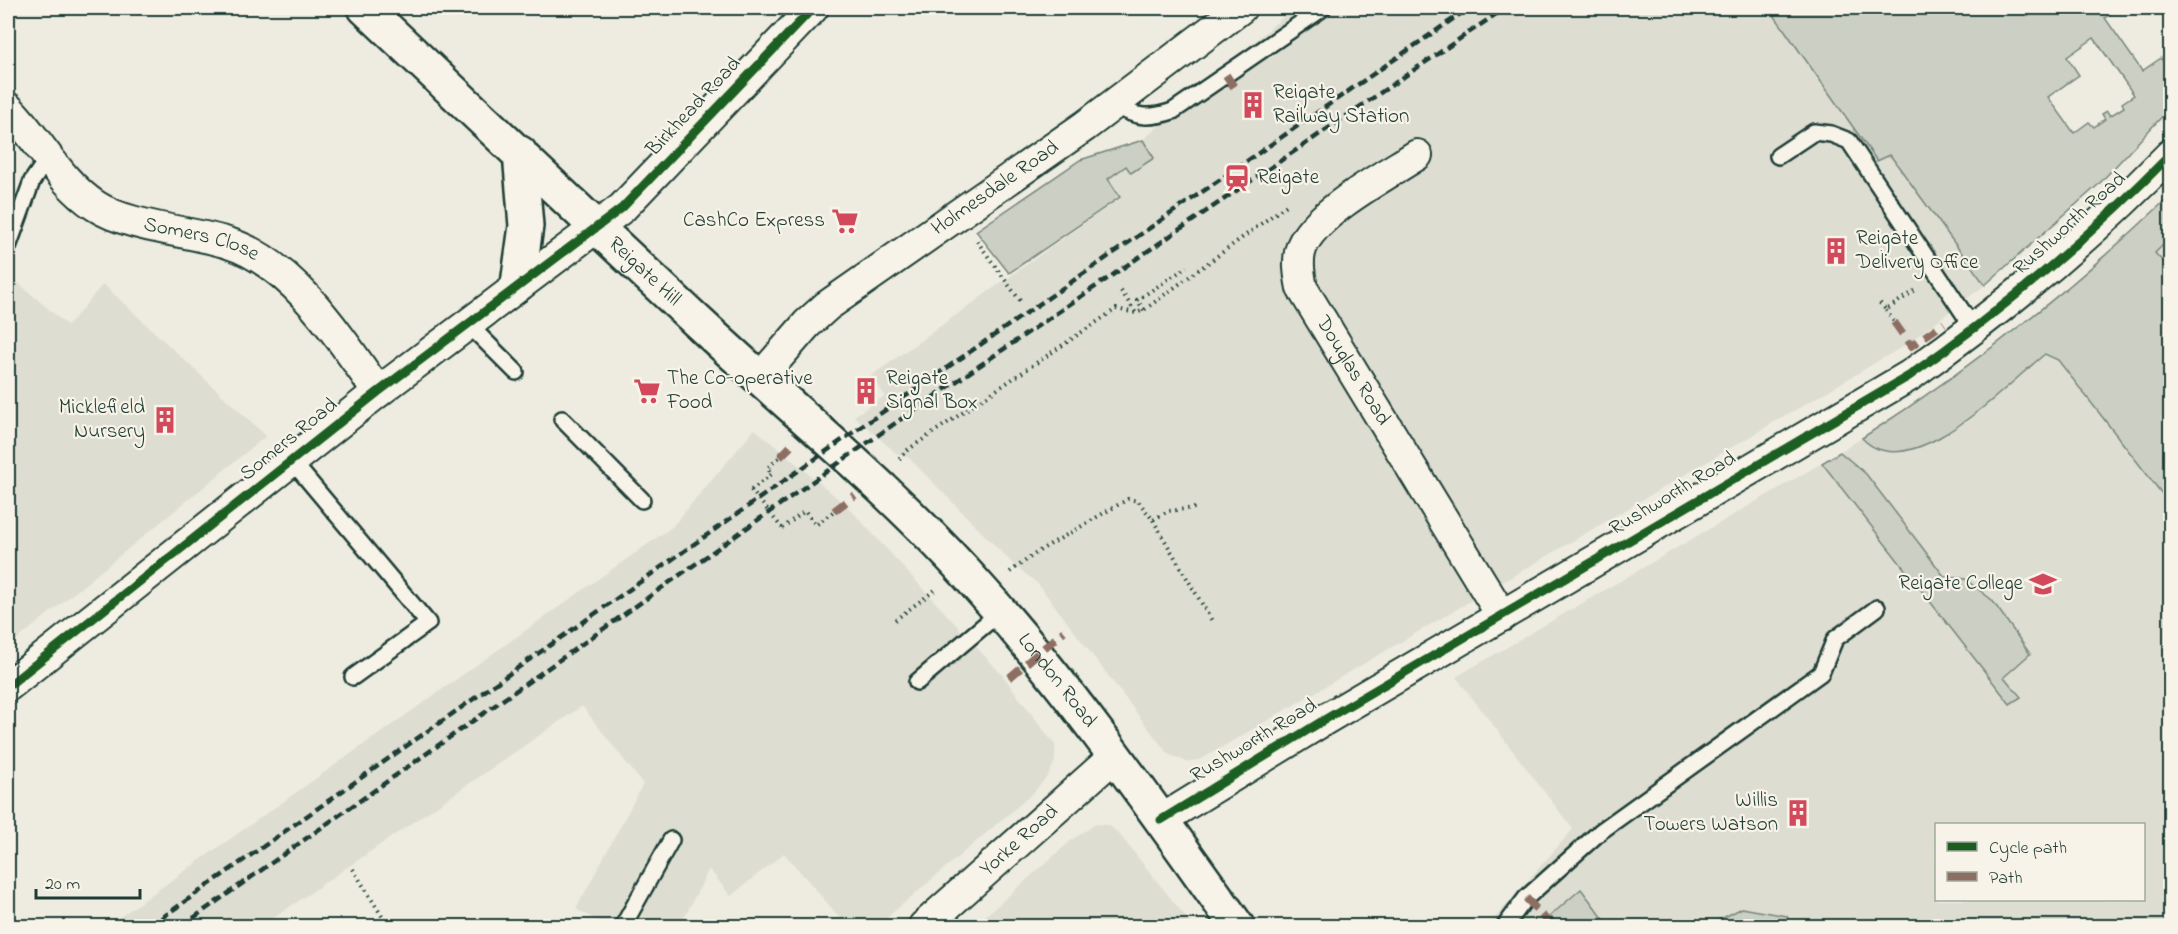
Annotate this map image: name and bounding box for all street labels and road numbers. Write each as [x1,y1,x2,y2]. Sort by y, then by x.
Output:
street label: Birkhead Road [639,50,748,164]
street label: Holmesdale Road [926,133,1066,243]
street label: Rushworth Road [2007,165,2133,283]
street label: Somers Close [140,210,265,270]
street label: Reigate Hill [601,230,687,314]
street label: Douglas Road [1307,310,1398,432]
street label: Somers Road [234,391,345,489]
street label: Rushworth Road [1604,444,1742,544]
street label: London Road [1010,627,1104,735]
street label: Rushworth Road [1185,691,1323,791]
street label: Yorke Road [974,798,1066,884]

